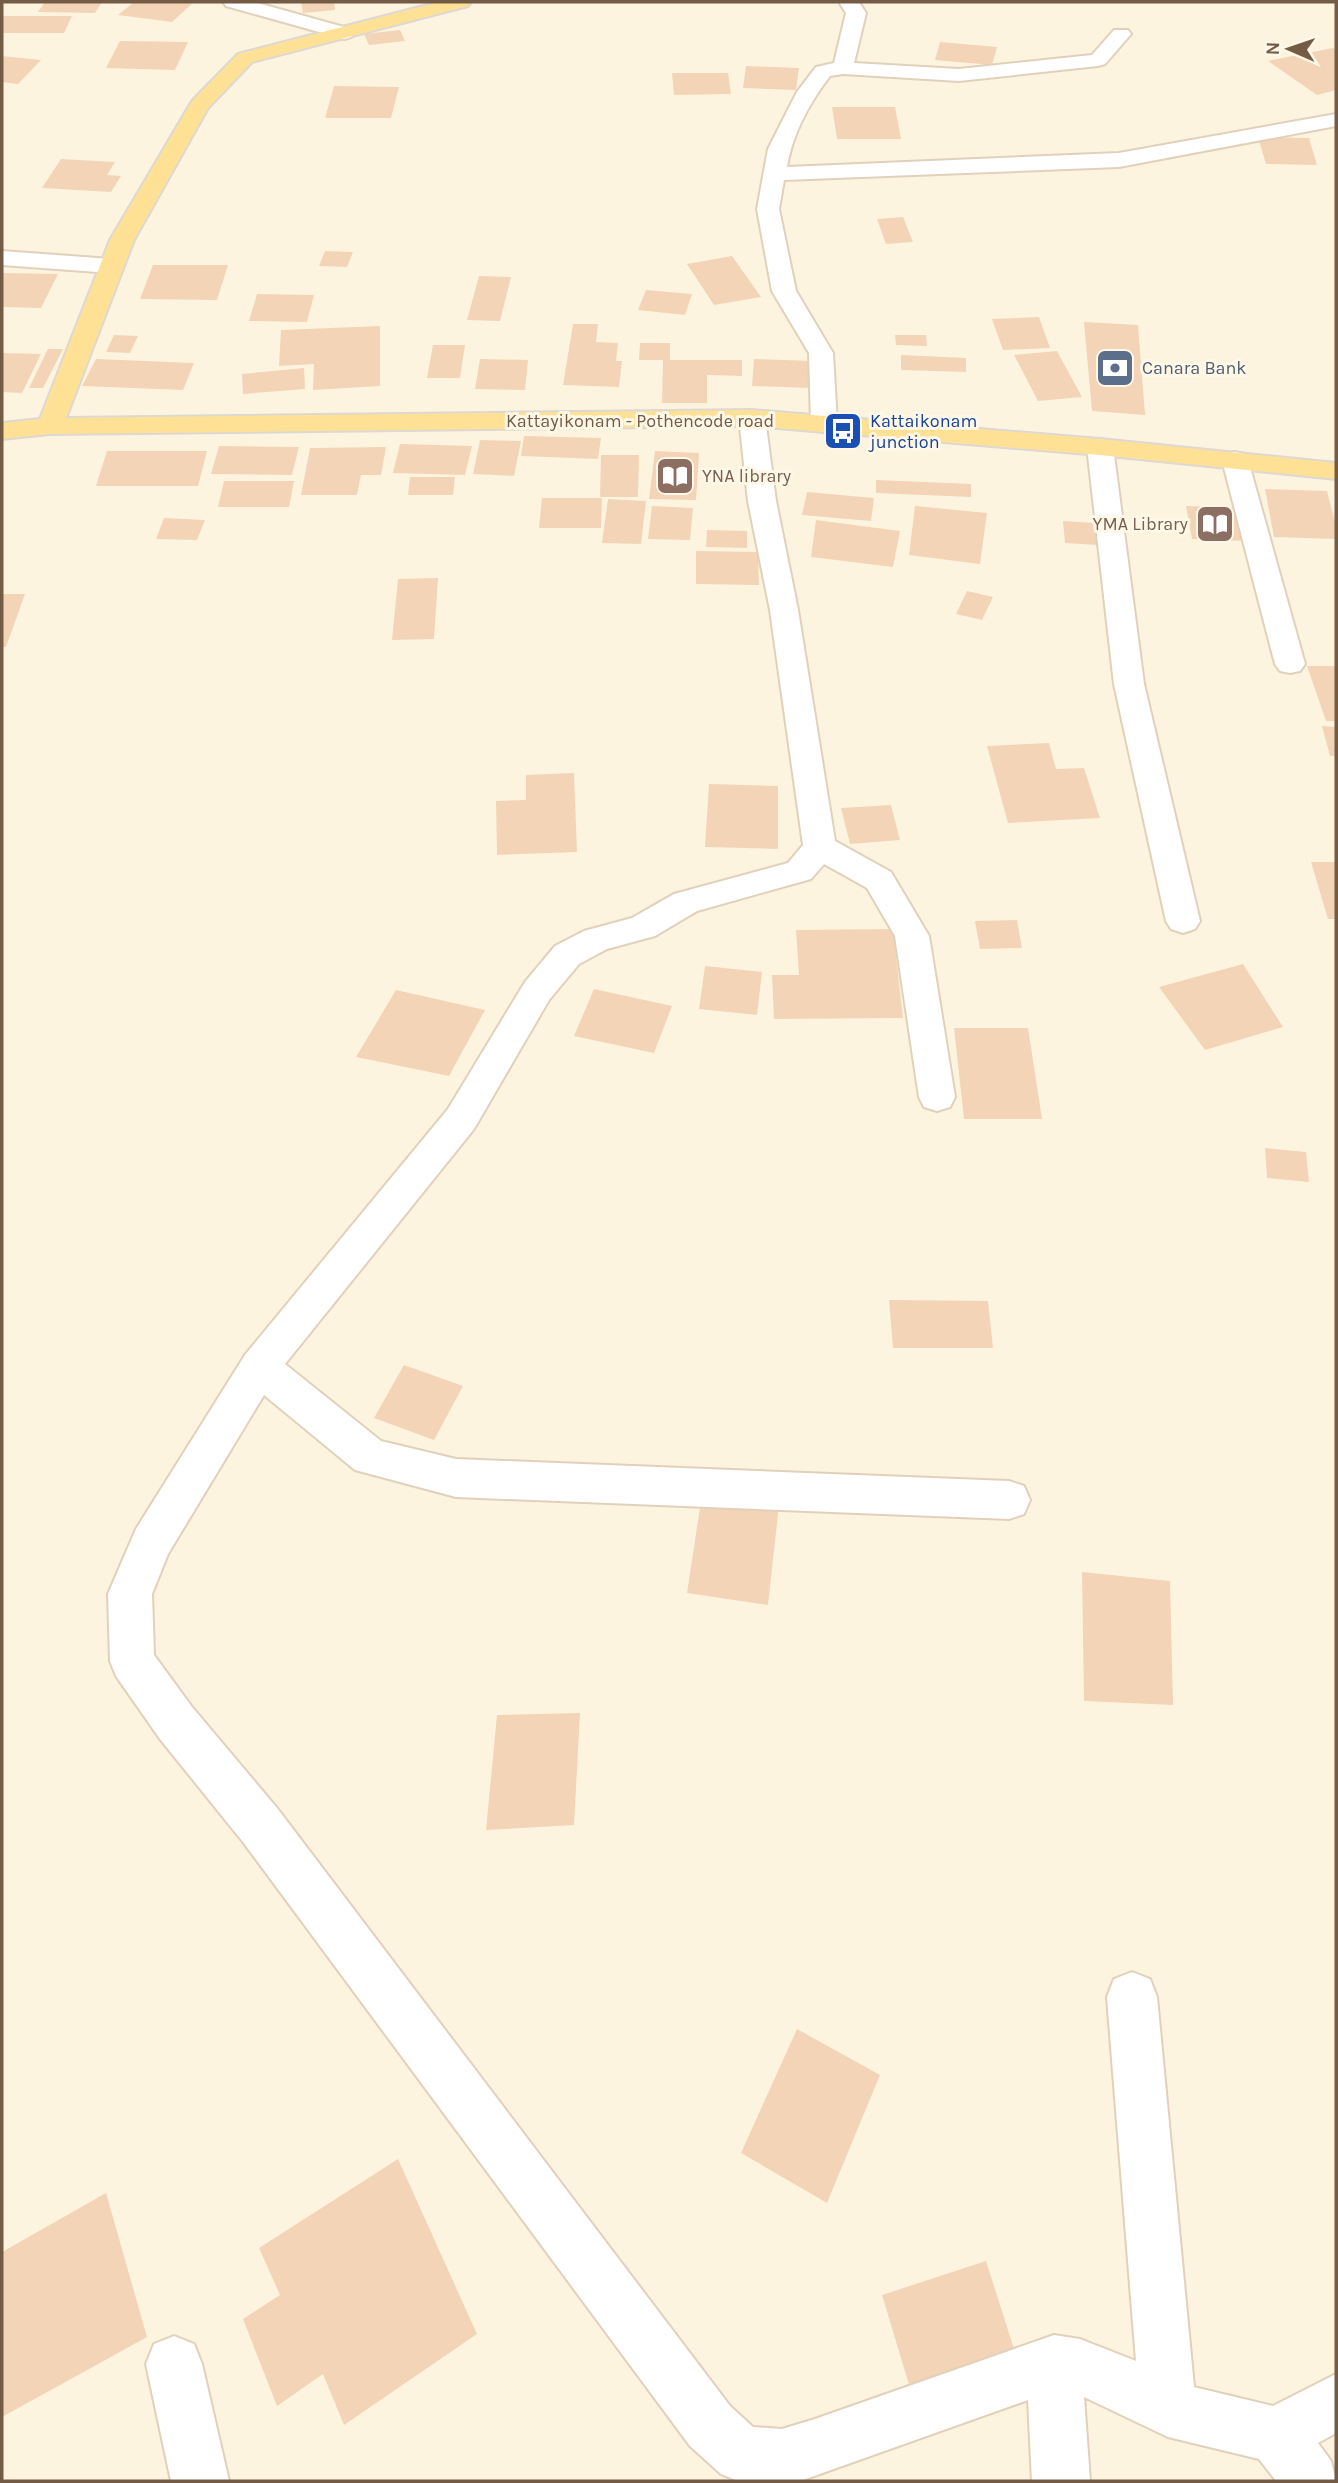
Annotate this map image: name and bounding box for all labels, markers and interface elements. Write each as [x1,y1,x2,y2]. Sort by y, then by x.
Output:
north arrow [1254,14,1324,84]
text: N [1262,41,1284,56]
bank icon: Canara Bank [1094,347,1136,389]
place label: Canara Bank [1142,357,1247,379]
street label: Kattayikonam - Pothencode road [506,410,774,432]
bus stop icon: Kattaikonam junction [822,410,864,452]
place label: Kattaikonam junction [868,410,977,453]
library icon: YNA library [654,455,696,497]
place label: YNA library [702,465,792,487]
library icon: YMA Library [1194,503,1236,545]
place label: YMA Library [1093,513,1189,535]

